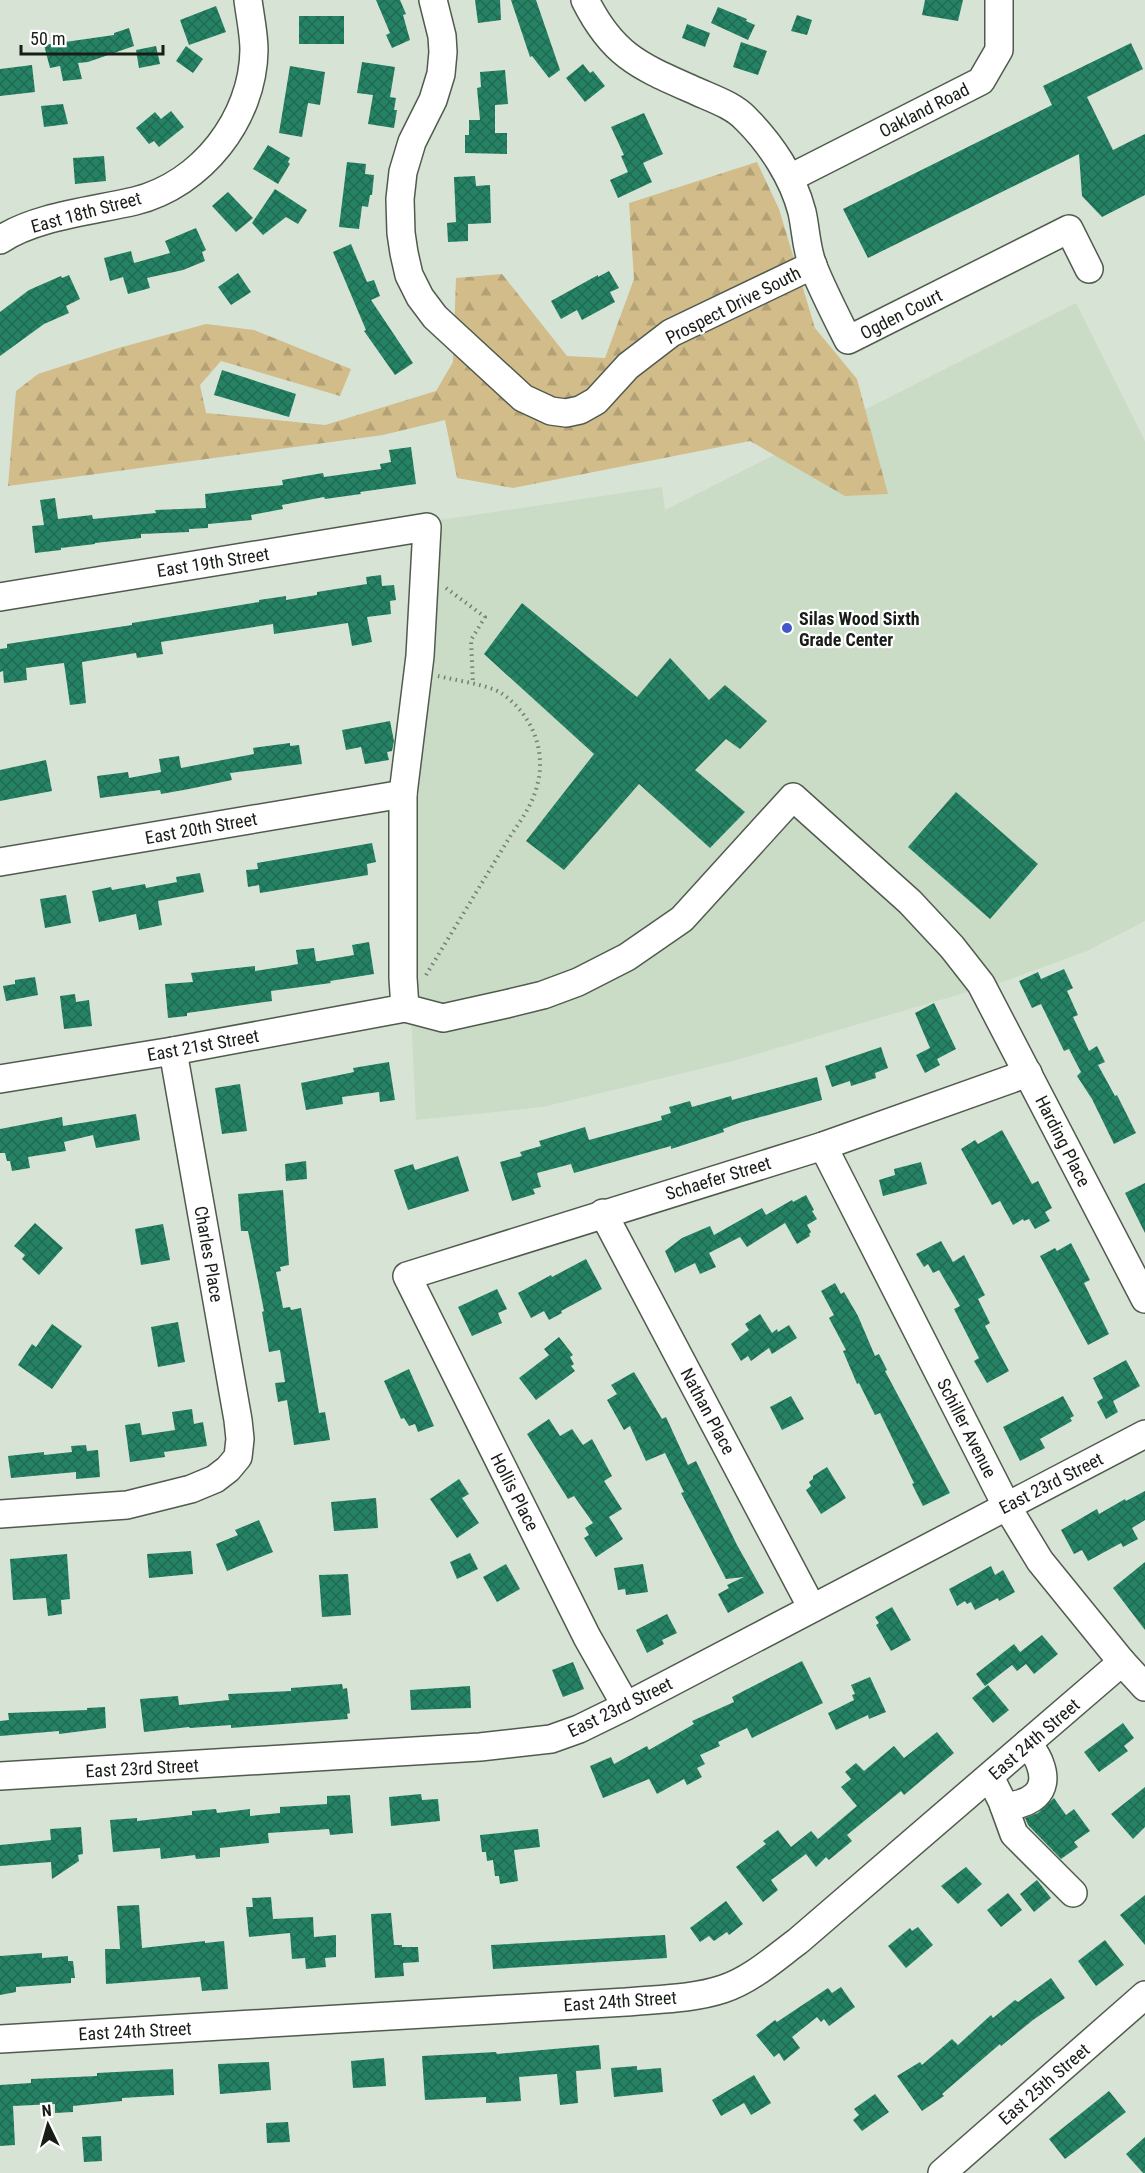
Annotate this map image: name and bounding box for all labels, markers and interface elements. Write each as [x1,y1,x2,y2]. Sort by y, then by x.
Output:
scale bar [21,18,164,56]
text: 50 m [30,28,65,49]
street label: Oakland Road [875,78,973,142]
street label: East 18th Street [29,187,143,237]
street label: Prospect Drive South [662,262,804,348]
street label: Ogden Court [857,284,945,344]
street label: East 19th Street [155,543,271,581]
place label: Silas Wood Sixth Grade Center [799,608,920,650]
marker: Silas Wood Sixth Grade Center [780,621,794,635]
street label: East 20th Street [143,808,259,848]
street label: East 21st Street [146,1025,260,1065]
street label: Harding Place [1031,1092,1095,1190]
street label: Schaefer Street [663,1152,773,1204]
street label: Charles Place [190,1204,228,1304]
street label: Nathan Place [676,1364,740,1458]
street label: Schiller Avenue [933,1375,1001,1481]
street label: East 23rd Street [996,1448,1106,1518]
street label: Hollis Place [486,1450,544,1534]
street label: East 23rd Street [564,1673,676,1741]
street label: East 24th Street [984,1694,1084,1784]
street label: East 23rd Street [85,1755,199,1781]
street label: East 24th Street [563,1987,677,2015]
street label: East 24th Street [78,2018,192,2044]
street label: East 25th Street [994,2039,1094,2129]
north arrow [18,2095,78,2155]
text: N [41,2101,52,2120]

